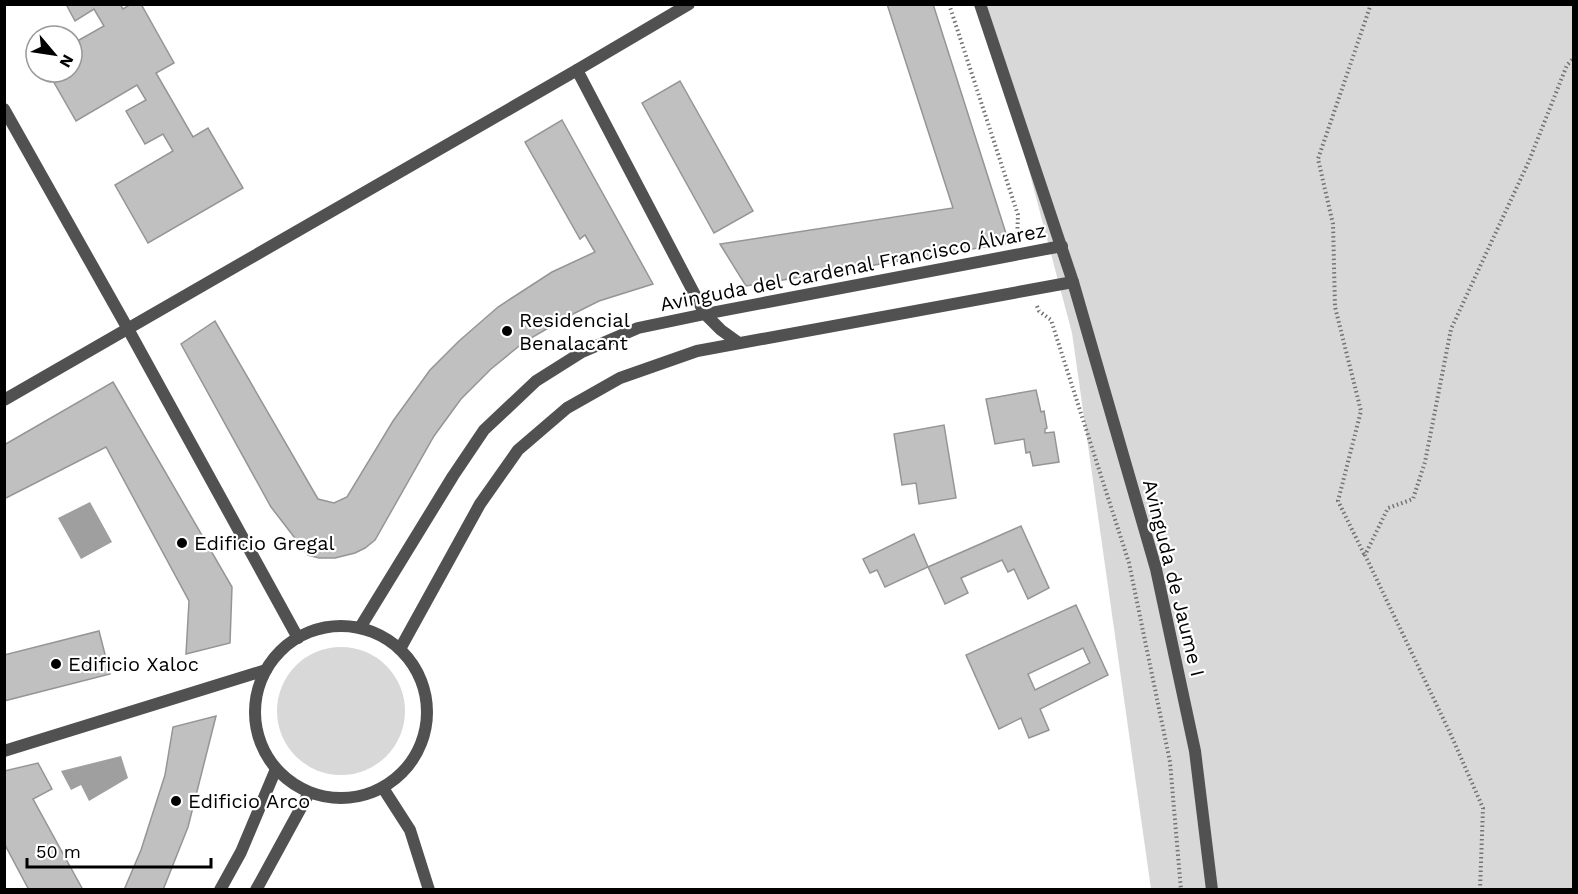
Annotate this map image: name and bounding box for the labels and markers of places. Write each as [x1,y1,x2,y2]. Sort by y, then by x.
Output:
place label: Residencial Benalacant [519,308,630,355]
marker: Residencial Benalacant [500,324,514,338]
place label: Edificio Gregal [194,531,335,555]
marker: Edificio Gregal [175,536,189,550]
place label: Edificio Xaloc [68,652,199,676]
marker: Edificio Xaloc [49,657,63,671]
place label: Edificio Arco [188,789,310,813]
marker: Edificio Arco [169,794,183,808]

